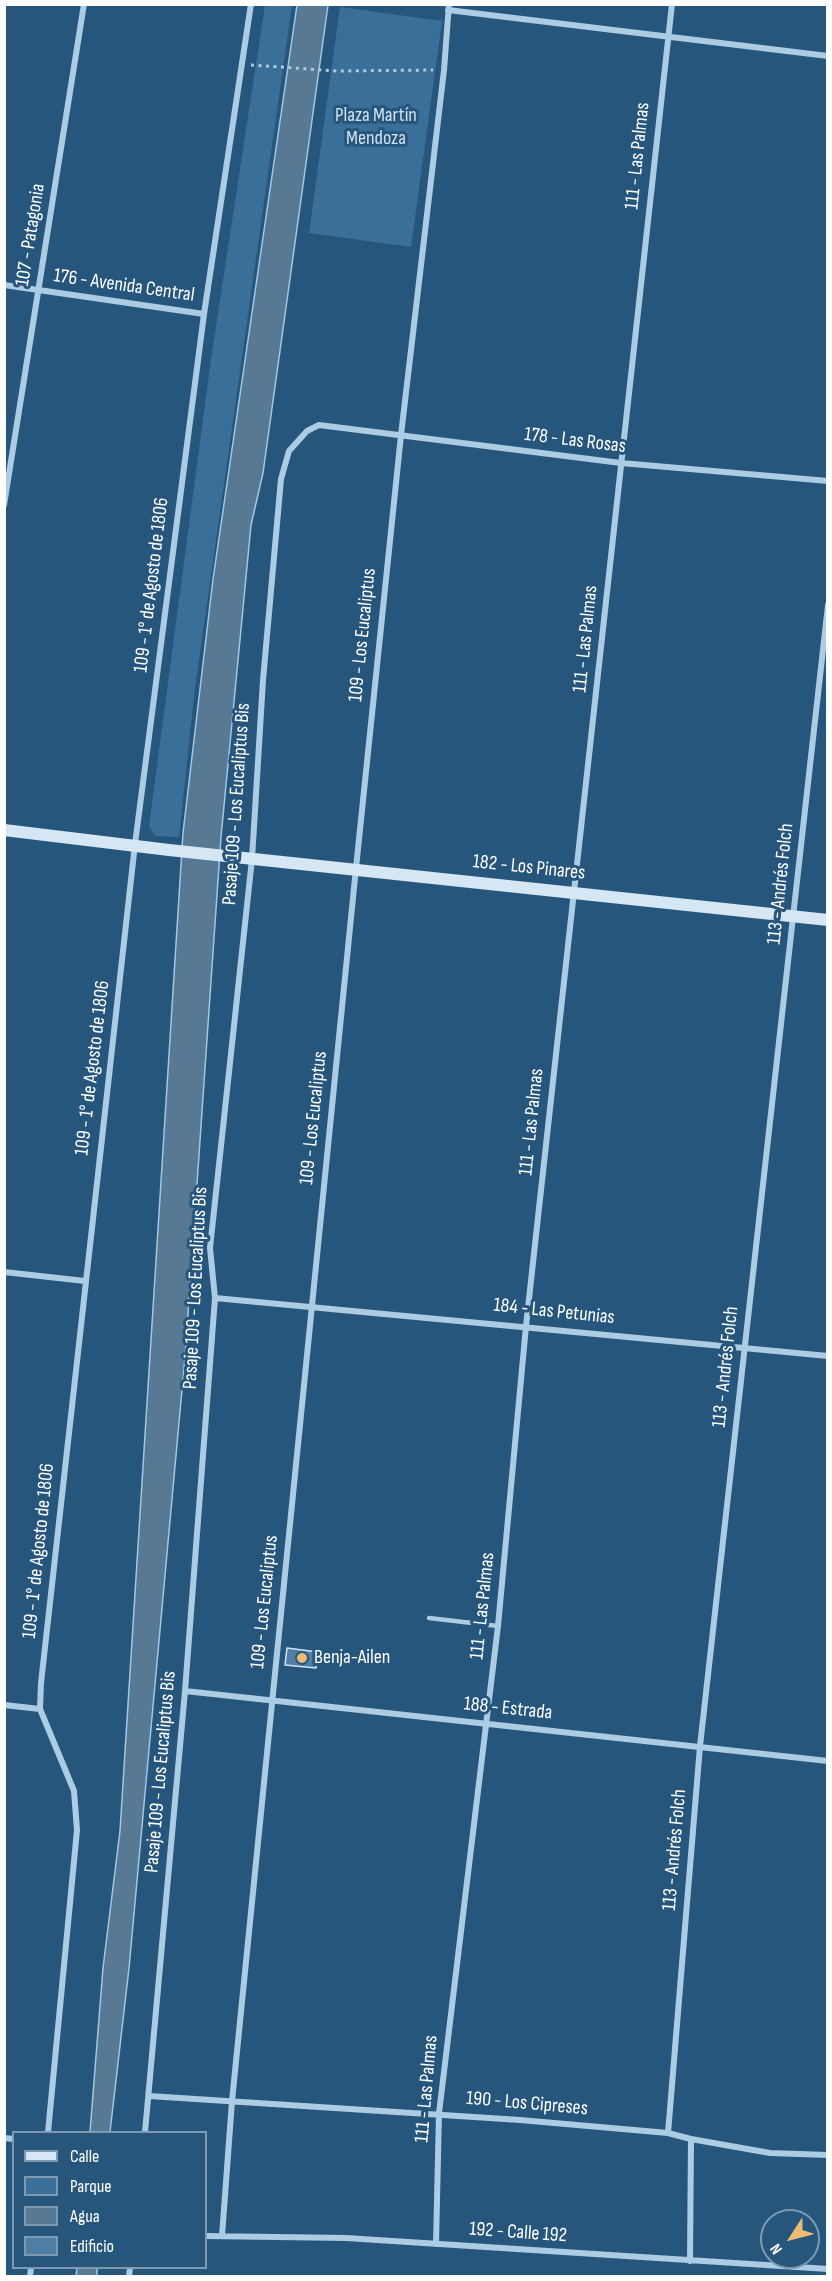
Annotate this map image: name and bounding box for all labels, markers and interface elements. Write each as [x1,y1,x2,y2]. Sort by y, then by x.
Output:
street label: 111 - Las Palmas [620,101,656,211]
park label: Plaza Martín Mendoza [335,104,417,151]
street label: 107 - Patagonia [11,182,51,288]
street label: 176 - Avenida Central [52,264,196,308]
street label: 178 - Las Rosas [523,423,627,459]
street label: 109 - 1° de Agosto de 1806 [129,496,175,674]
street label: 109 - Los Eucaliptus [344,567,382,703]
street label: 111 - Las Palmas [568,584,604,694]
street label: Pasaje 109 - Los Eucaliptus Bis [218,702,256,906]
street label: 113 - Andrés Folch [763,822,799,946]
street label: 182 - Los Pinares [472,850,586,886]
street label: 109 - 1° de Agosto de 1806 [70,979,116,1157]
street label: 109 - Los Eucaliptus [295,1050,333,1186]
street label: 111 - Las Palmas [514,1067,550,1177]
street label: Pasaje 109 - Los Eucaliptus Bis [179,1186,213,1390]
street label: 184 - Las Petunias [492,1294,616,1330]
street label: 113 - Andrés Folch [708,1305,744,1429]
street label: 109 - 1° de Agosto de 1806 [18,1462,60,1640]
street label: 109 - Los Eucaliptus [246,1534,284,1670]
street label: 111 - Las Palmas [465,1551,501,1661]
place label: Benja-Ailen [314,1646,390,1670]
marker: Benja-Ailen [295,1651,309,1665]
street label: Pasaje 109 - Los Eucaliptus Bis [140,1670,182,1874]
street label: 188 - Estrada [463,1692,553,1726]
street label: 113 - Andrés Folch [658,1788,692,1912]
street label: 111 - Las Palmas [410,2034,444,2144]
street label: 190 - Los Cipreses [465,2087,589,2121]
legend [12,2131,207,2269]
text: Calle [70,2146,99,2167]
text: Parque [70,2176,111,2197]
text: Agua [70,2206,100,2227]
north arrow [760,2209,820,2269]
street label: 192 - Calle 192 [468,2218,568,2248]
text: Edificio [70,2236,114,2257]
text: N [766,2240,787,2258]

